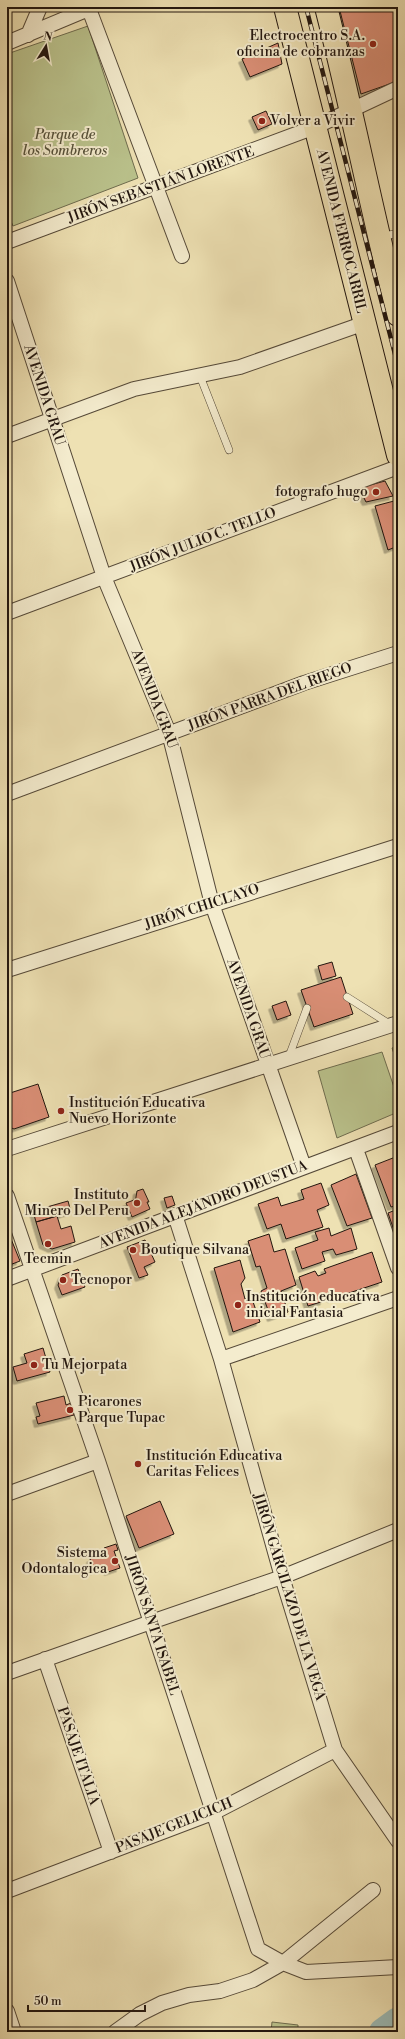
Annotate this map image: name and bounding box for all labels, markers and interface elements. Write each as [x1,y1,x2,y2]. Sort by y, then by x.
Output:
north arrow [26,26,66,66]
place label: Electrocentro S.A. oficina de cobranzas [237,27,365,61]
text: N [42,29,54,45]
marker: Electrocentro S.A. oficina de cobranzas [368,39,378,49]
place label: Volver a Vivir [269,112,355,130]
marker: Volver a Vivir [257,116,267,126]
park label: Parque de los Sombreros [23,126,107,160]
street label: JIRÓN SEBASTIÁN LORENTE [64,141,257,228]
street label: AVENIDA FERROCARRIL [312,146,370,315]
street label: AVENIDA GRAU [19,341,69,448]
place label: fotografo hugo [275,483,368,501]
marker: fotografo hugo [371,487,381,497]
street label: JIRÓN JULIO C. TELLO [125,502,279,577]
street label: AVENIDA GRAU [126,646,181,752]
street label: JIRÓN PARRA DEL RIEGO [184,657,355,735]
street label: JIRÓN CHICLAYO [141,878,262,934]
street label: AVENIDA GRAU [222,955,274,1062]
place label: Institución Educativa Nuevo Horizonte [69,1094,206,1128]
marker: Institución Educativa Nuevo Horizonte [56,1106,66,1116]
street label: AVENIDA ALEJANDRO DEUSTUA [95,1157,310,1254]
place label: Instituto Minero Del Peru [25,1186,129,1220]
marker: Instituto Minero Del Peru [132,1198,142,1208]
marker: Tecmin [43,1239,53,1249]
place label: Boutique Silvana [140,1241,250,1259]
marker: Boutique Silvana [128,1245,138,1255]
place label: Tecmin [24,1250,73,1268]
place label: Tecnopor [71,1271,132,1289]
marker: Tecnopor [58,1275,68,1285]
place label: Institución educativa inicial Fantasia [246,1288,381,1322]
marker: Institución educativa inicial Fantasia [233,1300,243,1310]
place label: Tu Mejorpata [42,1356,128,1374]
marker: Tu Mejorpata [29,1360,39,1370]
place label: Picarones Parque Tupac [78,1393,165,1427]
marker: Picarones Parque Tupac [65,1405,75,1415]
place label: Institución Educativa Caritas Felices [146,1447,283,1481]
marker: Institución Educativa Caritas Felices [133,1459,143,1469]
street label: JIRÓN GARCILAZO DE LA VEGA [248,1489,331,1703]
place label: Sistema Odontalogica [22,1544,108,1578]
street label: JIRÓN SANTA ISABEL [120,1551,185,1698]
marker: Sistema Odontalogica [110,1556,120,1566]
street label: PASAJE ITALIA [53,1704,103,1808]
street label: PASAJE GELICICH [113,1794,236,1858]
scale bar [28,1987,145,2013]
text: 50 m [34,1994,62,2009]

